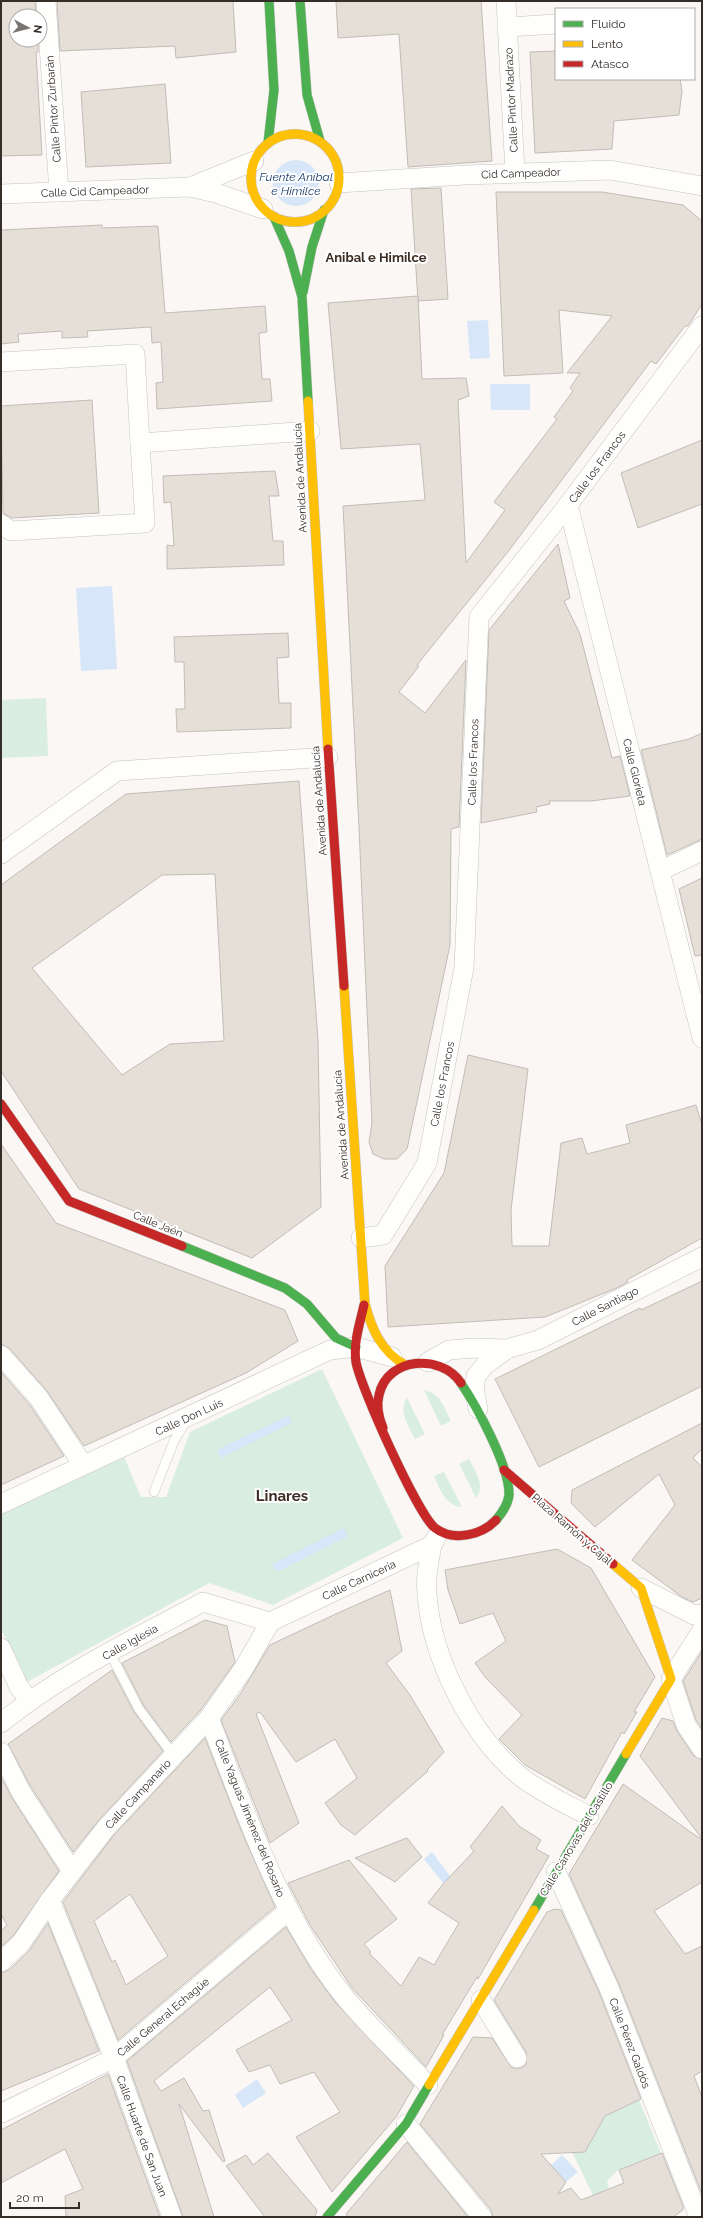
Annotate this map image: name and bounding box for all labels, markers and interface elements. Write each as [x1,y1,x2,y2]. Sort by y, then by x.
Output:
north arrow [8,8,48,48]
legend [555,8,695,80]
text: Fluido [591,17,626,31]
text: N [30,24,44,34]
text: Lento [591,37,623,51]
street label: Calle Pintor Madrazo [502,47,521,153]
street label: Calle Pintor Zurbarán [43,55,64,163]
text: Atasco [591,57,629,71]
street label: Cid Campeador [481,166,561,181]
water label: Fuente Aníbal e Himilce [259,170,333,198]
street label: Calle Cid Campeador [41,183,150,200]
district label: Anibal e Himilce [326,250,427,265]
street label: Avenida de Andalucía [291,423,310,533]
street label: Calle los Francos [566,429,629,506]
street label: Calle los Francos [465,719,482,806]
street label: Calle Glorieta [620,737,649,807]
street label: Avenida de Andalucía [309,746,330,856]
street label: Calle los Francos [428,1040,457,1128]
street label: Avenida de Andalucía [331,1070,352,1180]
street label: Calle Jaén [131,1209,185,1240]
street label: Calle Santiago [570,1284,641,1329]
street label: Calle Don Luis [153,1396,225,1439]
district label: Linares [256,1487,308,1505]
street label: Plaza Ramón y Cajal [529,1491,614,1568]
street label: Calle Carnicería [320,1558,398,1603]
street label: Calle Iglesia [100,1622,160,1663]
street label: Calle Yaguas Jiménez del Rosario [212,1737,287,1900]
street label: Calle Campanario [103,1757,174,1832]
street label: Calle Cánovas del Castillo [537,1779,616,1899]
street label: Calle General Echagüe [115,1975,212,2060]
street label: Calle Pérez Galdós [606,1996,653,2090]
street label: Calle Huarte de San Juan [114,2074,170,2199]
scale bar [10,2184,79,2210]
text: 20 m [16,2191,44,2205]

